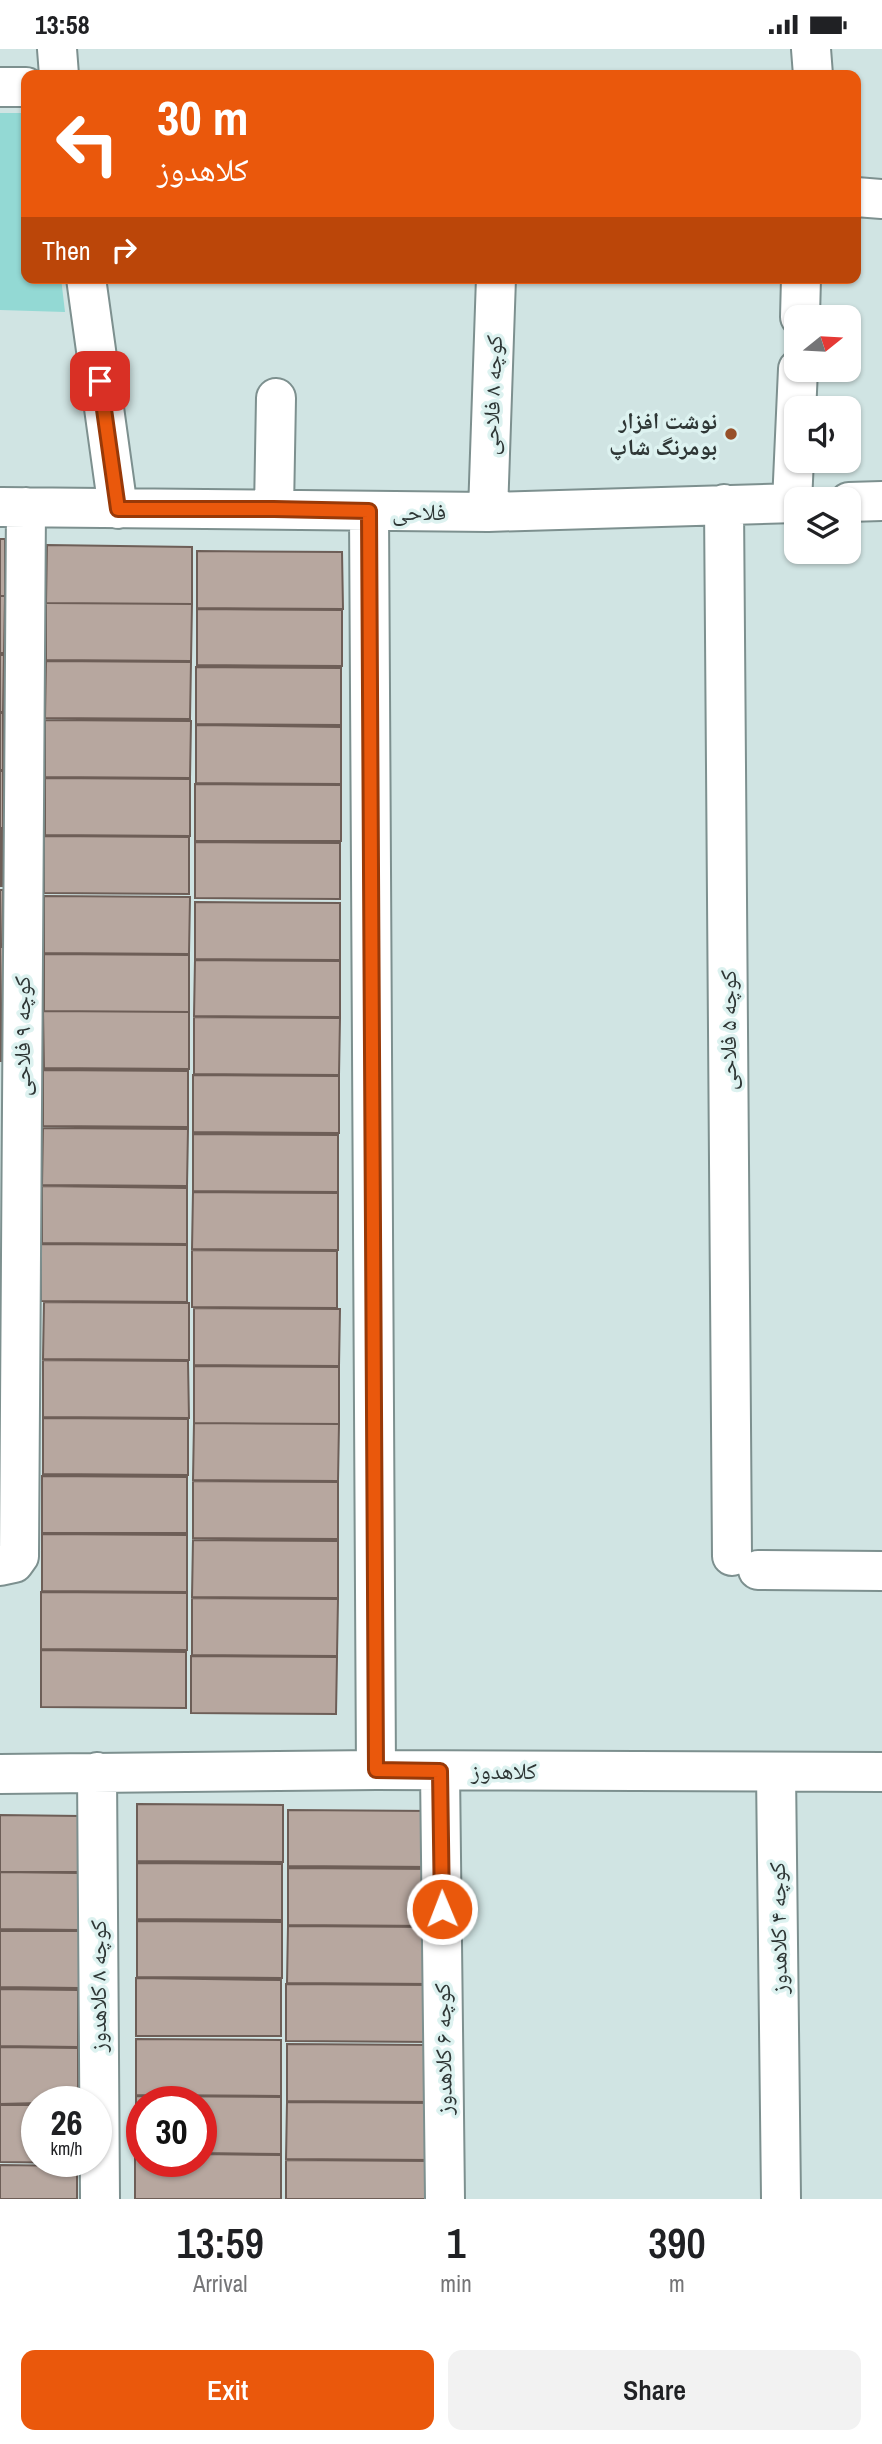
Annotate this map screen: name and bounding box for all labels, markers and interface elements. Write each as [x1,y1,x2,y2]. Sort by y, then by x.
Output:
text: 13:58 [35,7,90,42]
text: 30 m [157,84,249,150]
icon: left [42,98,133,189]
text: کلاهدوز [157,148,249,191]
icon: right [105,231,143,269]
text: Then [42,233,91,268]
north arrow [784,305,861,381]
map controls [784,305,861,564]
street label: کوچه ۸ فلاحی [474,334,509,456]
pin [70,351,130,411]
icon: arrive [81,362,119,400]
button: sound [784,396,861,473]
place label: نوشت افزار بومرنگ شاپ [609,405,717,462]
marker: نوشت افزار بومرنگ شاپ [723,426,739,442]
button: layers [784,487,861,564]
street label: فلاحی [392,496,446,527]
street label: کوچه ۵ فلاحی [712,969,743,1090]
street label: کوچه ۹ فلاحی [6,975,37,1096]
street label: کلاهدوز [470,1755,537,1786]
street label: کوچه ۴ کلاهدوز [761,1861,794,1995]
position arrow [405,1872,479,1946]
street label: کوچه ۸ کلاهدوز [82,1920,113,2053]
street label: کوچه ۶ کلاهدوز [426,1982,459,2116]
speed limit sign: 30 [126,2086,217,2177]
text: 26 [51,2099,82,2146]
text: km/h [51,2136,83,2161]
text: 13:59 [176,2215,264,2271]
text: 1 [446,2215,466,2271]
text: 390 [648,2215,706,2271]
text: Arrival [193,2268,247,2299]
text: min [440,2268,472,2299]
text: m [669,2268,685,2299]
button: Exit [21,2350,434,2430]
button: Share [448,2350,861,2430]

